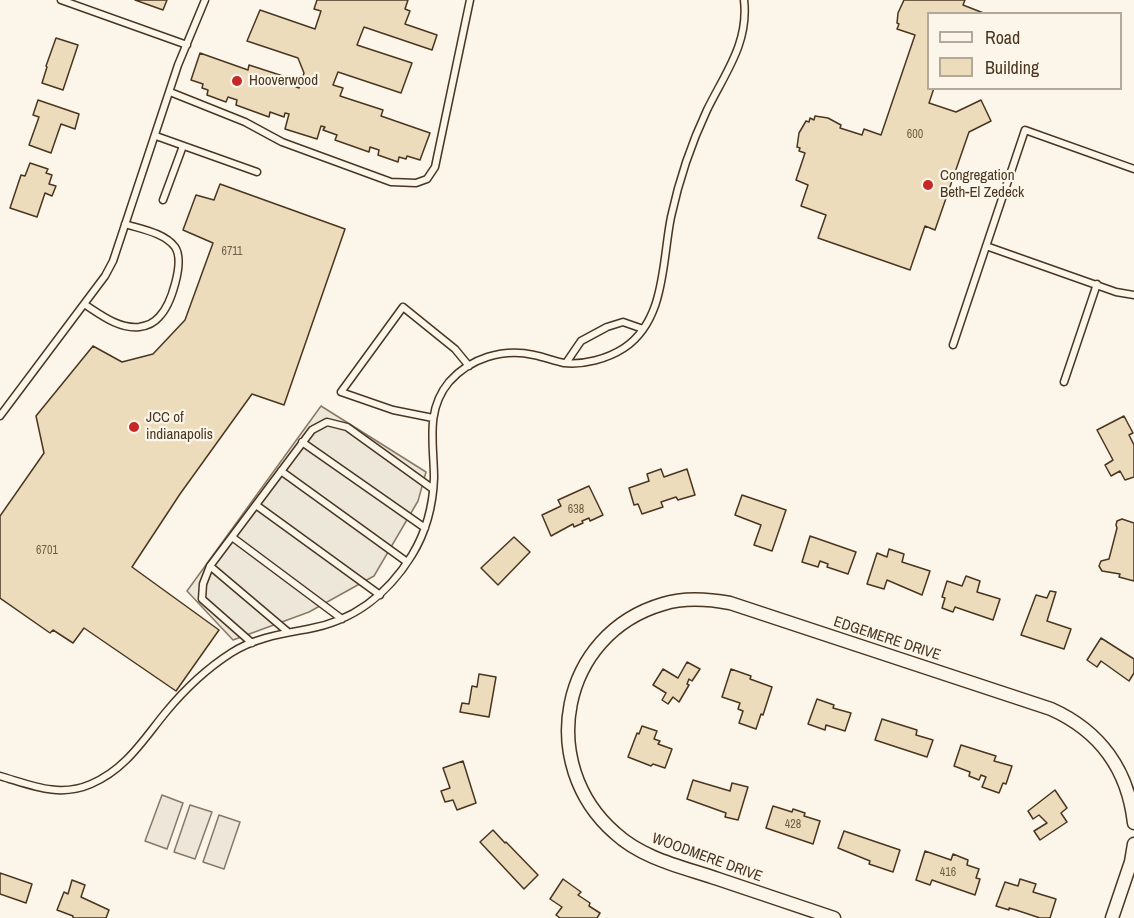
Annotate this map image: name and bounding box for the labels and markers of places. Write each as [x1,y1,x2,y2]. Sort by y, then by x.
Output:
place label: Hooverwood [249,72,318,90]
marker: Hooverwood [230,74,244,88]
place label: Congregation Beth-El Zedeck [940,167,1024,202]
marker: Congregation Beth-El Zedeck [921,178,935,192]
place label: JCC of indianapolis [146,409,213,444]
marker: JCC of indianapolis [127,420,141,434]

